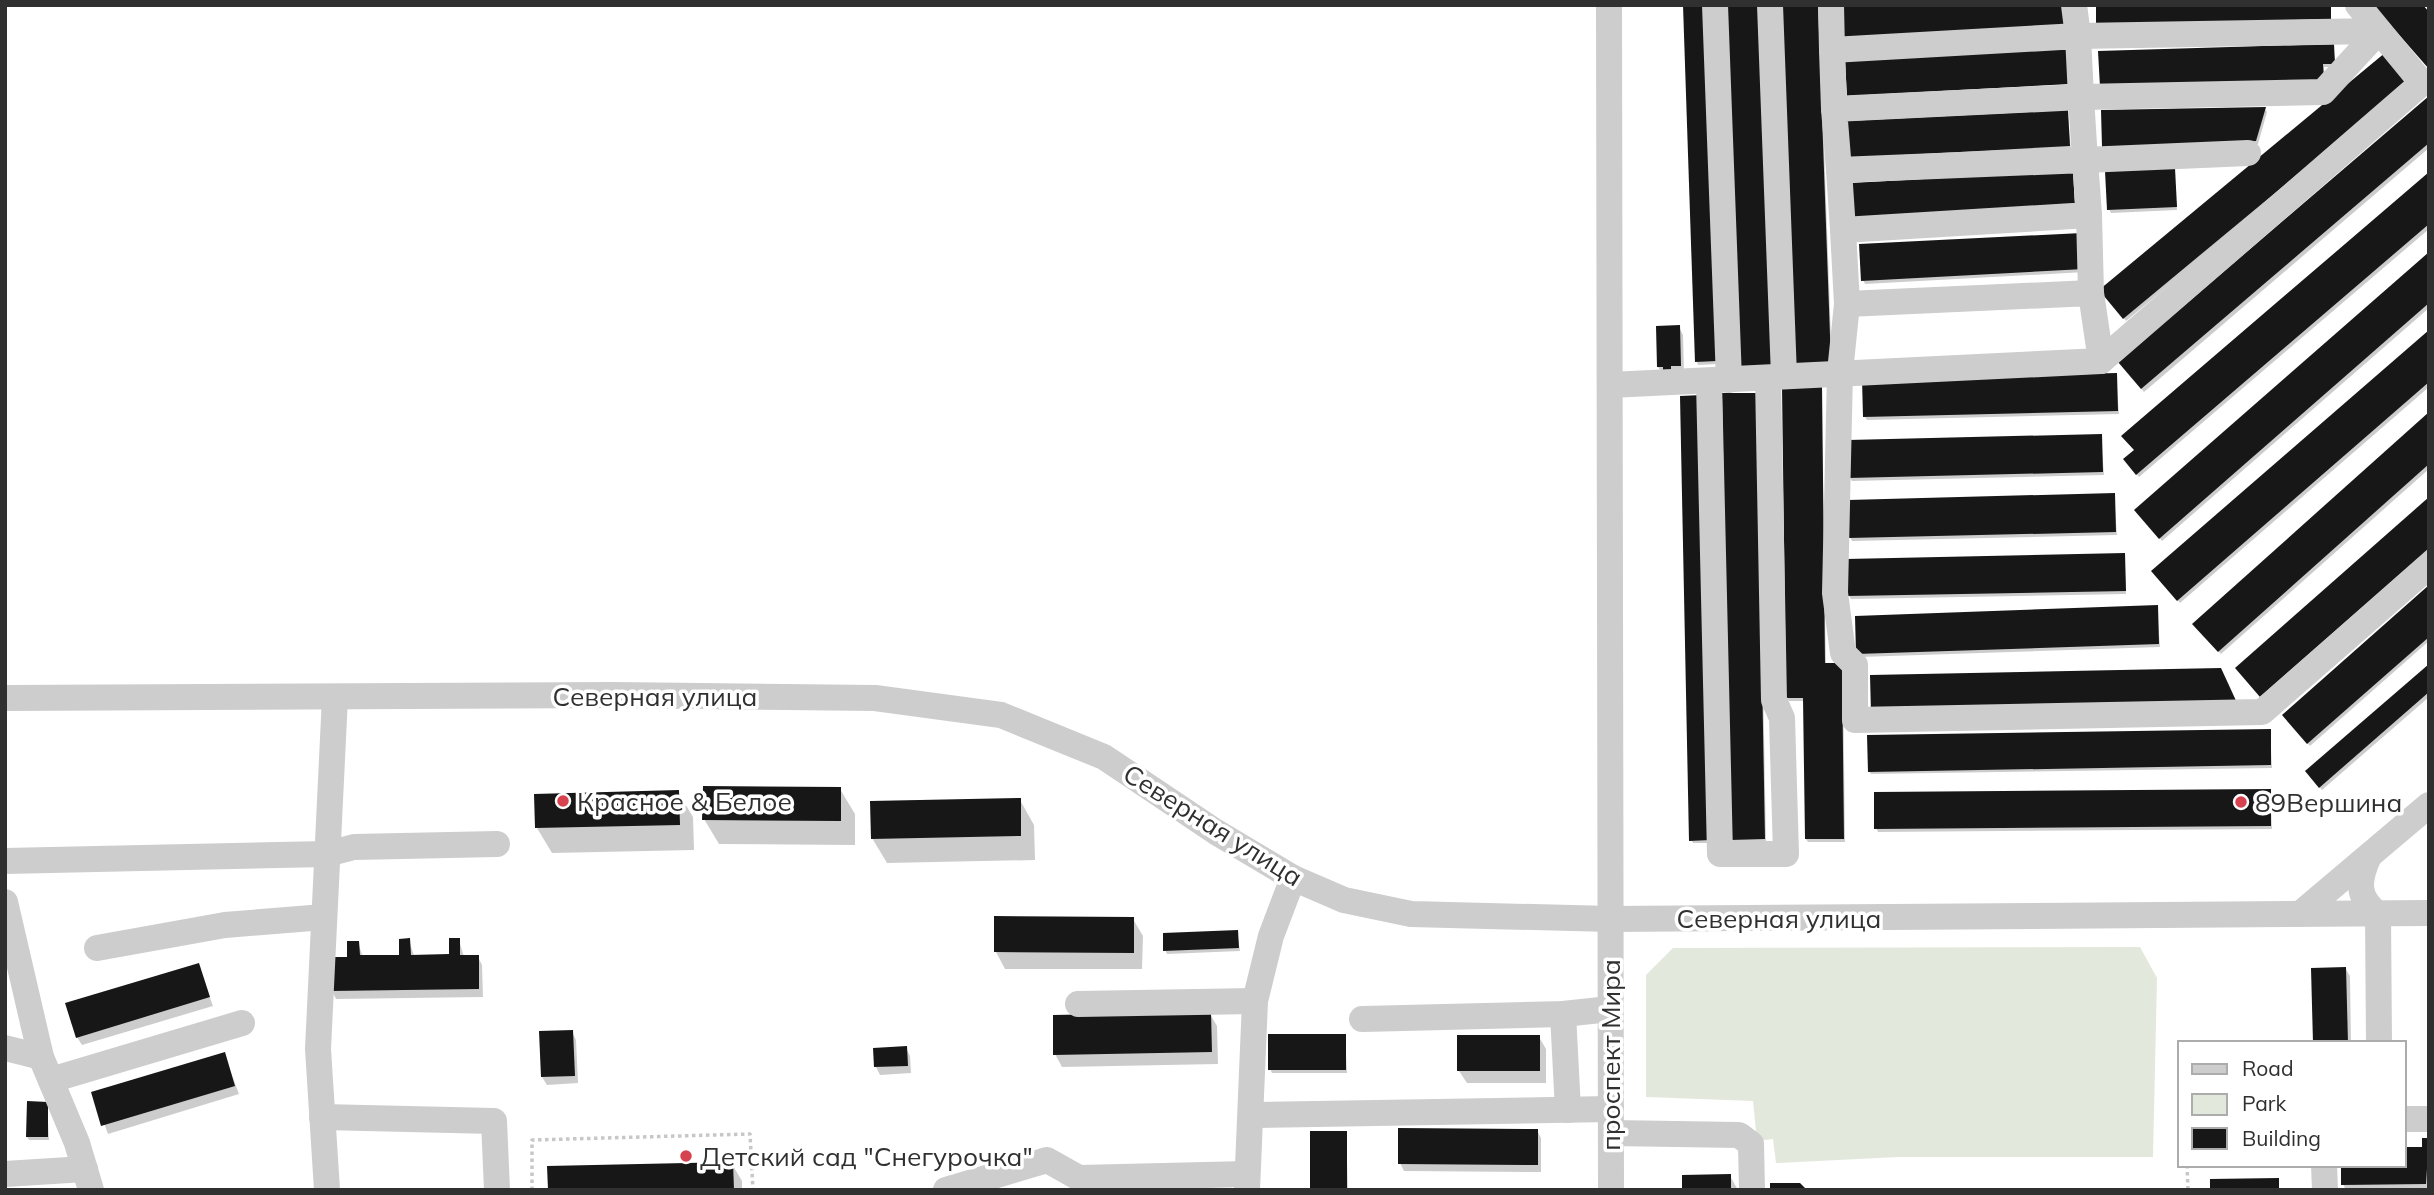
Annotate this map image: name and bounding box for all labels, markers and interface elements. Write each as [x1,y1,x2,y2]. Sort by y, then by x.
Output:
street label: Северная улица [553,680,757,713]
street label: Северная улица [1117,757,1309,893]
place label: Красное & Белое [577,785,792,818]
place label: 89Вершина [2255,786,2402,819]
marker: Красное & Белое [555,793,571,809]
marker: 89Вершина [2233,794,2249,810]
street label: Северная улица [1677,902,1881,935]
street label: проспект Мира [1594,959,1627,1151]
legend [2178,1041,2406,1167]
text: Road [2242,1055,2293,1081]
text: Park [2242,1090,2286,1116]
text: Building [2242,1125,2321,1151]
place label: Детский сад "Снегурочка" [700,1140,1033,1173]
marker: Детский сад "Снегурочка" [678,1148,694,1164]

